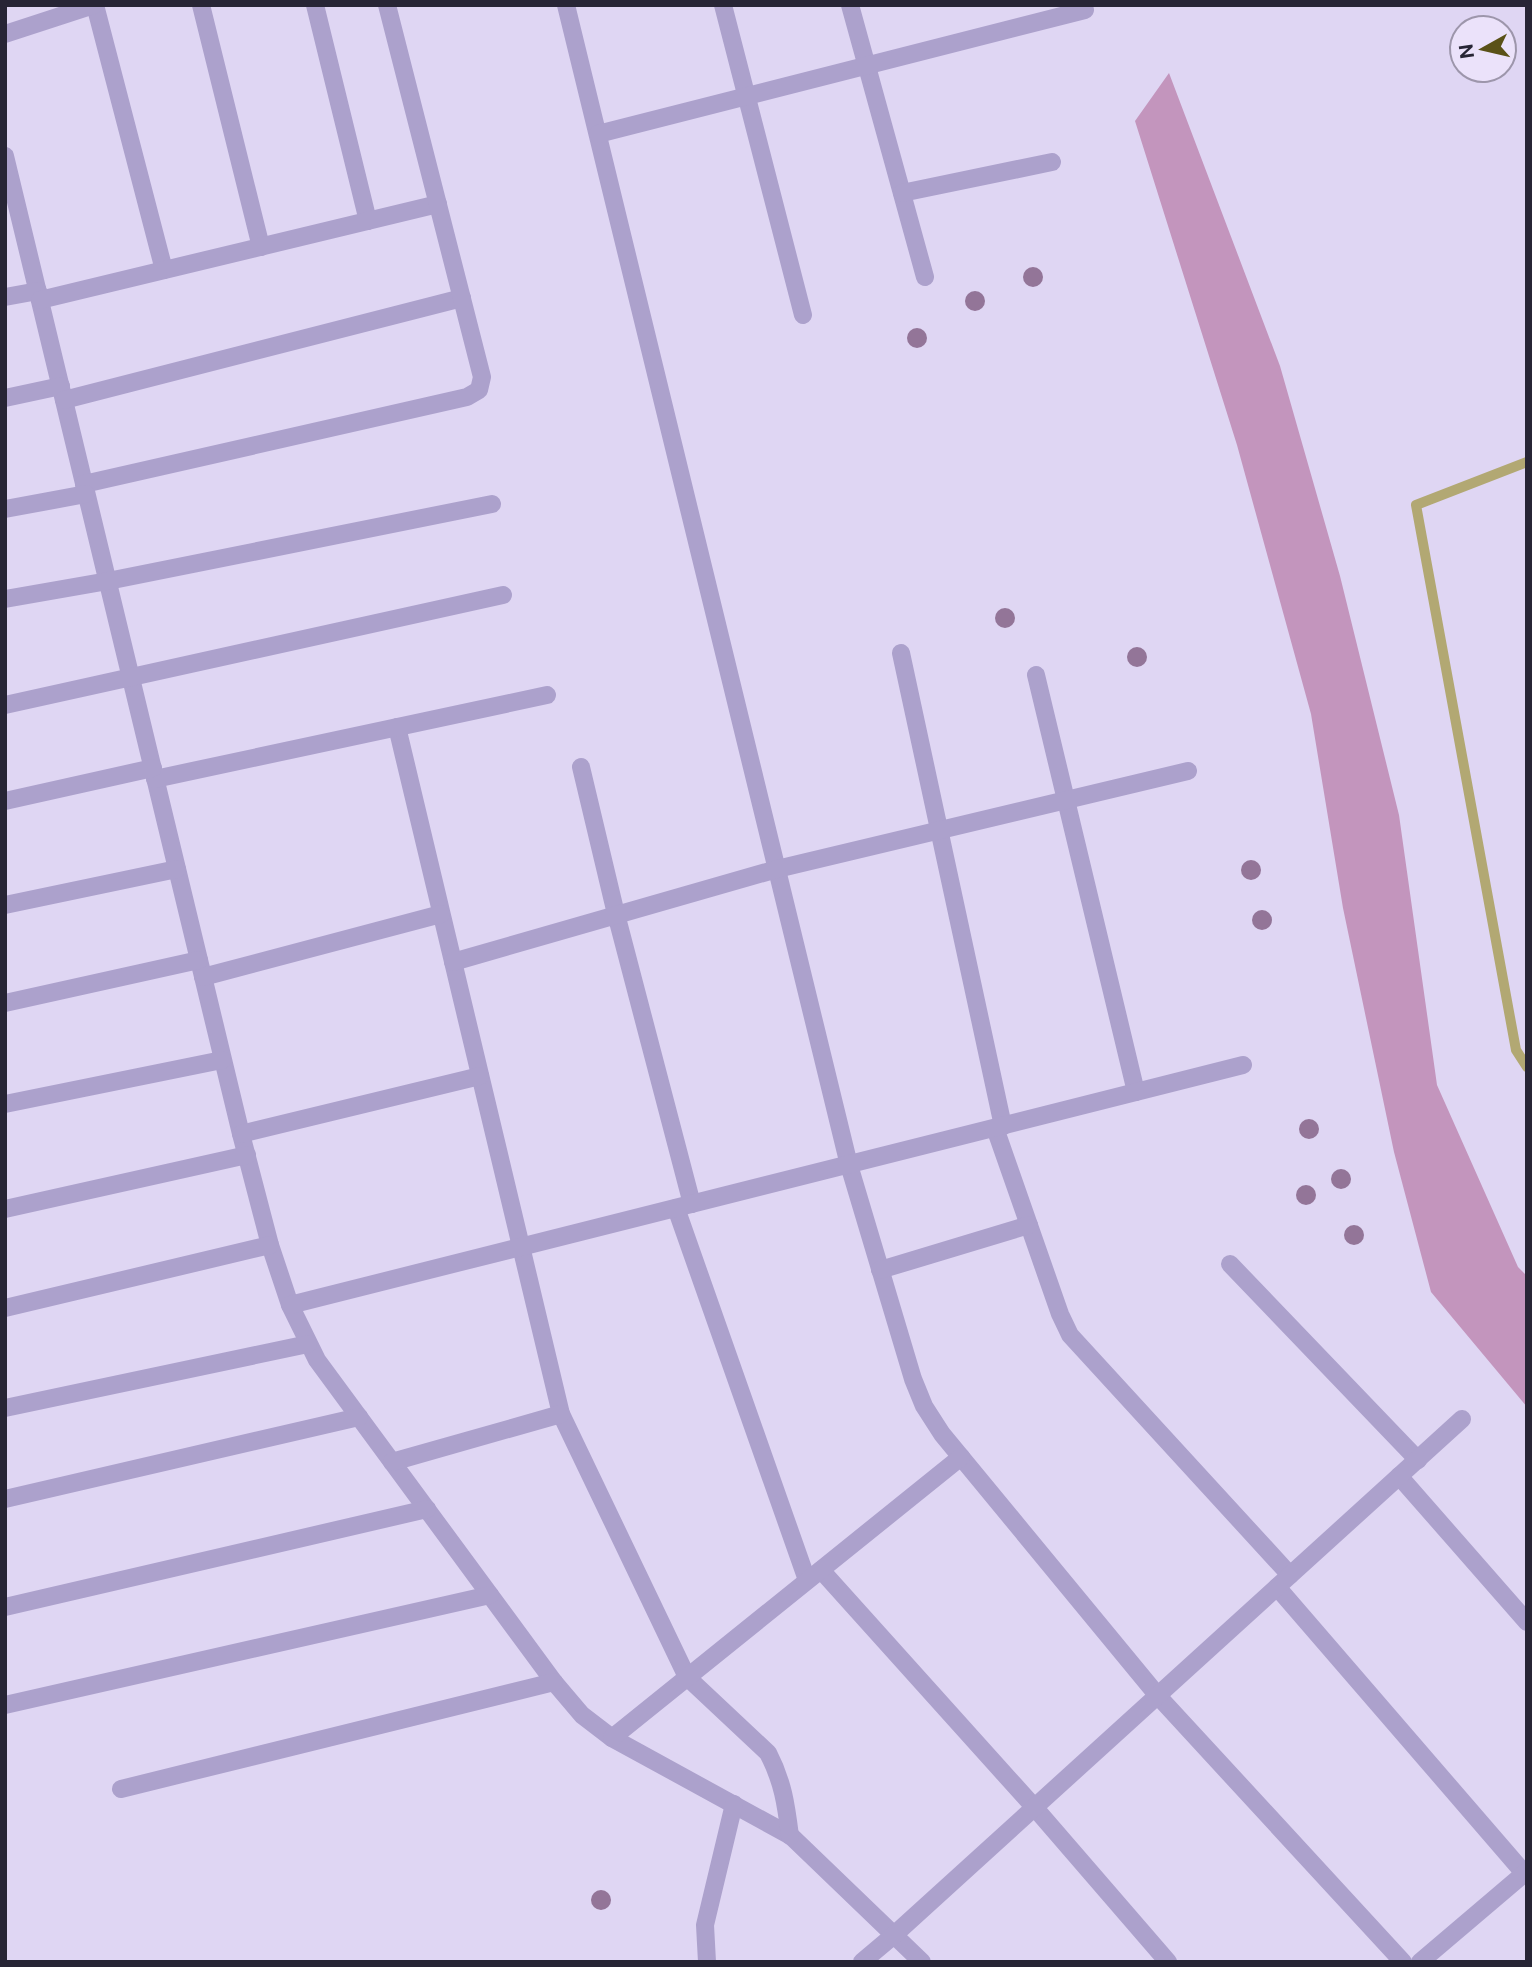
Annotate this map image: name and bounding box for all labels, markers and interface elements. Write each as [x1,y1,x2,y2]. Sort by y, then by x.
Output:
north arrow [1448,14,1518,84]
text: N [1454,42,1478,60]

